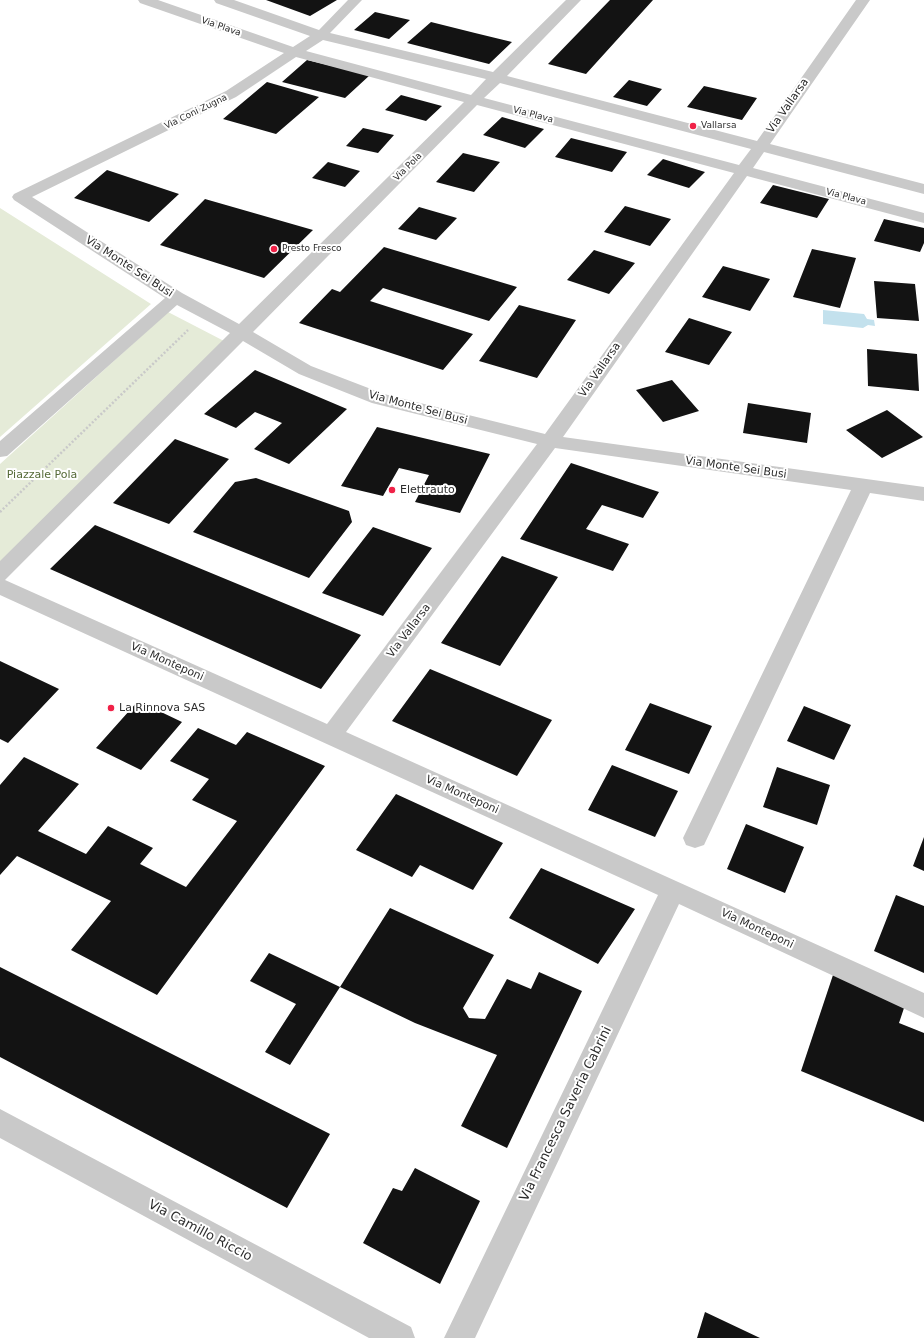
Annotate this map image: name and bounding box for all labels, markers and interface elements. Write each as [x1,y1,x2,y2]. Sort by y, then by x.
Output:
street label: Via Plava [200,15,242,39]
street label: Via Vallarsa [764,76,812,136]
street label: Via Coni Zugna [163,92,229,132]
street label: Via Plava [512,104,554,126]
marker: Vallarsa [688,121,698,131]
place label: Vallarsa [701,121,736,131]
street label: Via Pola [392,151,424,183]
street label: Via Plava [825,186,867,208]
street label: Via Monte Sei Busi [83,234,175,300]
marker: Presto Fresco [269,244,279,254]
place label: Presto Fresco [282,244,342,254]
street label: Via Vallarsa [576,340,624,400]
street label: Via Monte Sei Busi [367,388,469,428]
street label: Via Monte Sei Busi [685,454,787,482]
park label: Piazzale Pola [7,468,77,482]
place label: Elettrauto [400,483,455,497]
marker: Elettrauto [387,485,397,495]
street label: Via Vallarsa [385,602,433,660]
street label: Via Monteponi [128,640,206,684]
place label: La Rinnova SAS [119,701,205,715]
marker: La Rinnova SAS [106,703,116,713]
street label: Via Monteponi [423,773,501,817]
street label: Via Monteponi [719,906,795,952]
street label: Via Francesca Saveria Cabrini [517,1024,615,1204]
street label: Via Camillo Riccio [145,1197,255,1265]

